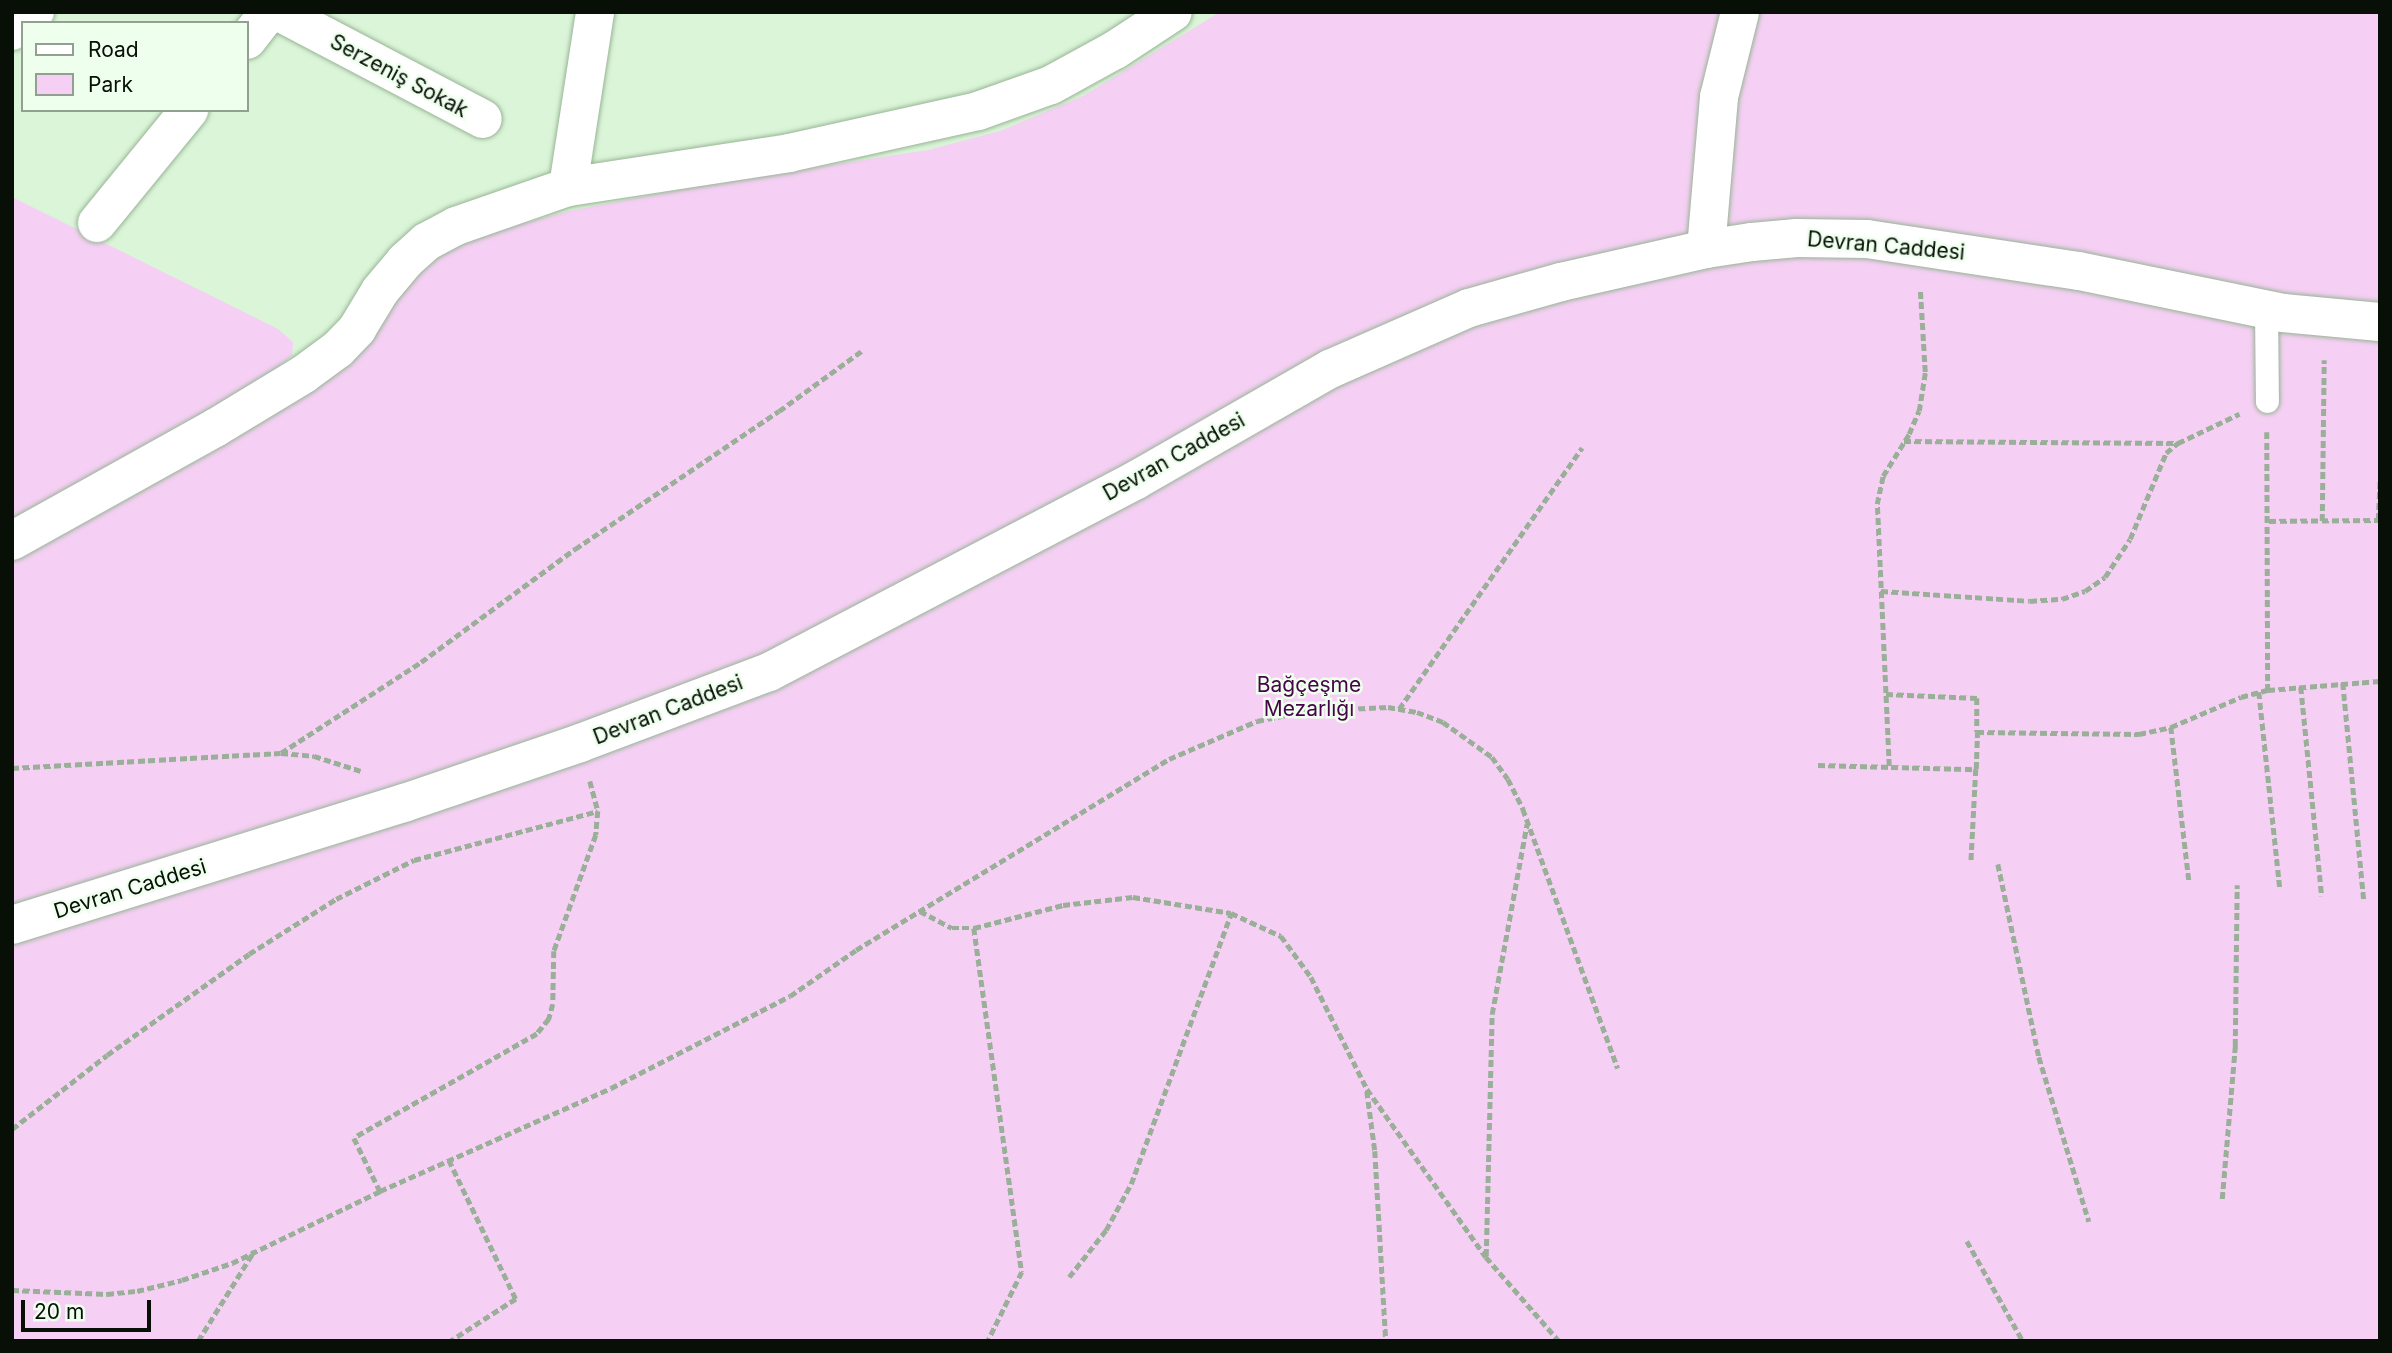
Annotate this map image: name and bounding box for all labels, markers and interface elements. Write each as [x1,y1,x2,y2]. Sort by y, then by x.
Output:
legend [21,21,248,112]
street label: Serzeniş Sokak [326,29,472,123]
text: Road [88,37,139,62]
text: Park [88,72,133,97]
street label: Devran Caddesi [1806,227,1966,265]
street label: Devran Caddesi [1099,408,1249,506]
street label: Devran Caddesi [590,670,746,750]
park label: Bağçeşme Mezarlığı [1257,672,1361,722]
street label: Devran Caddesi [51,854,209,924]
scale bar [24,1286,154,1330]
text: 20 m [34,1299,84,1324]

